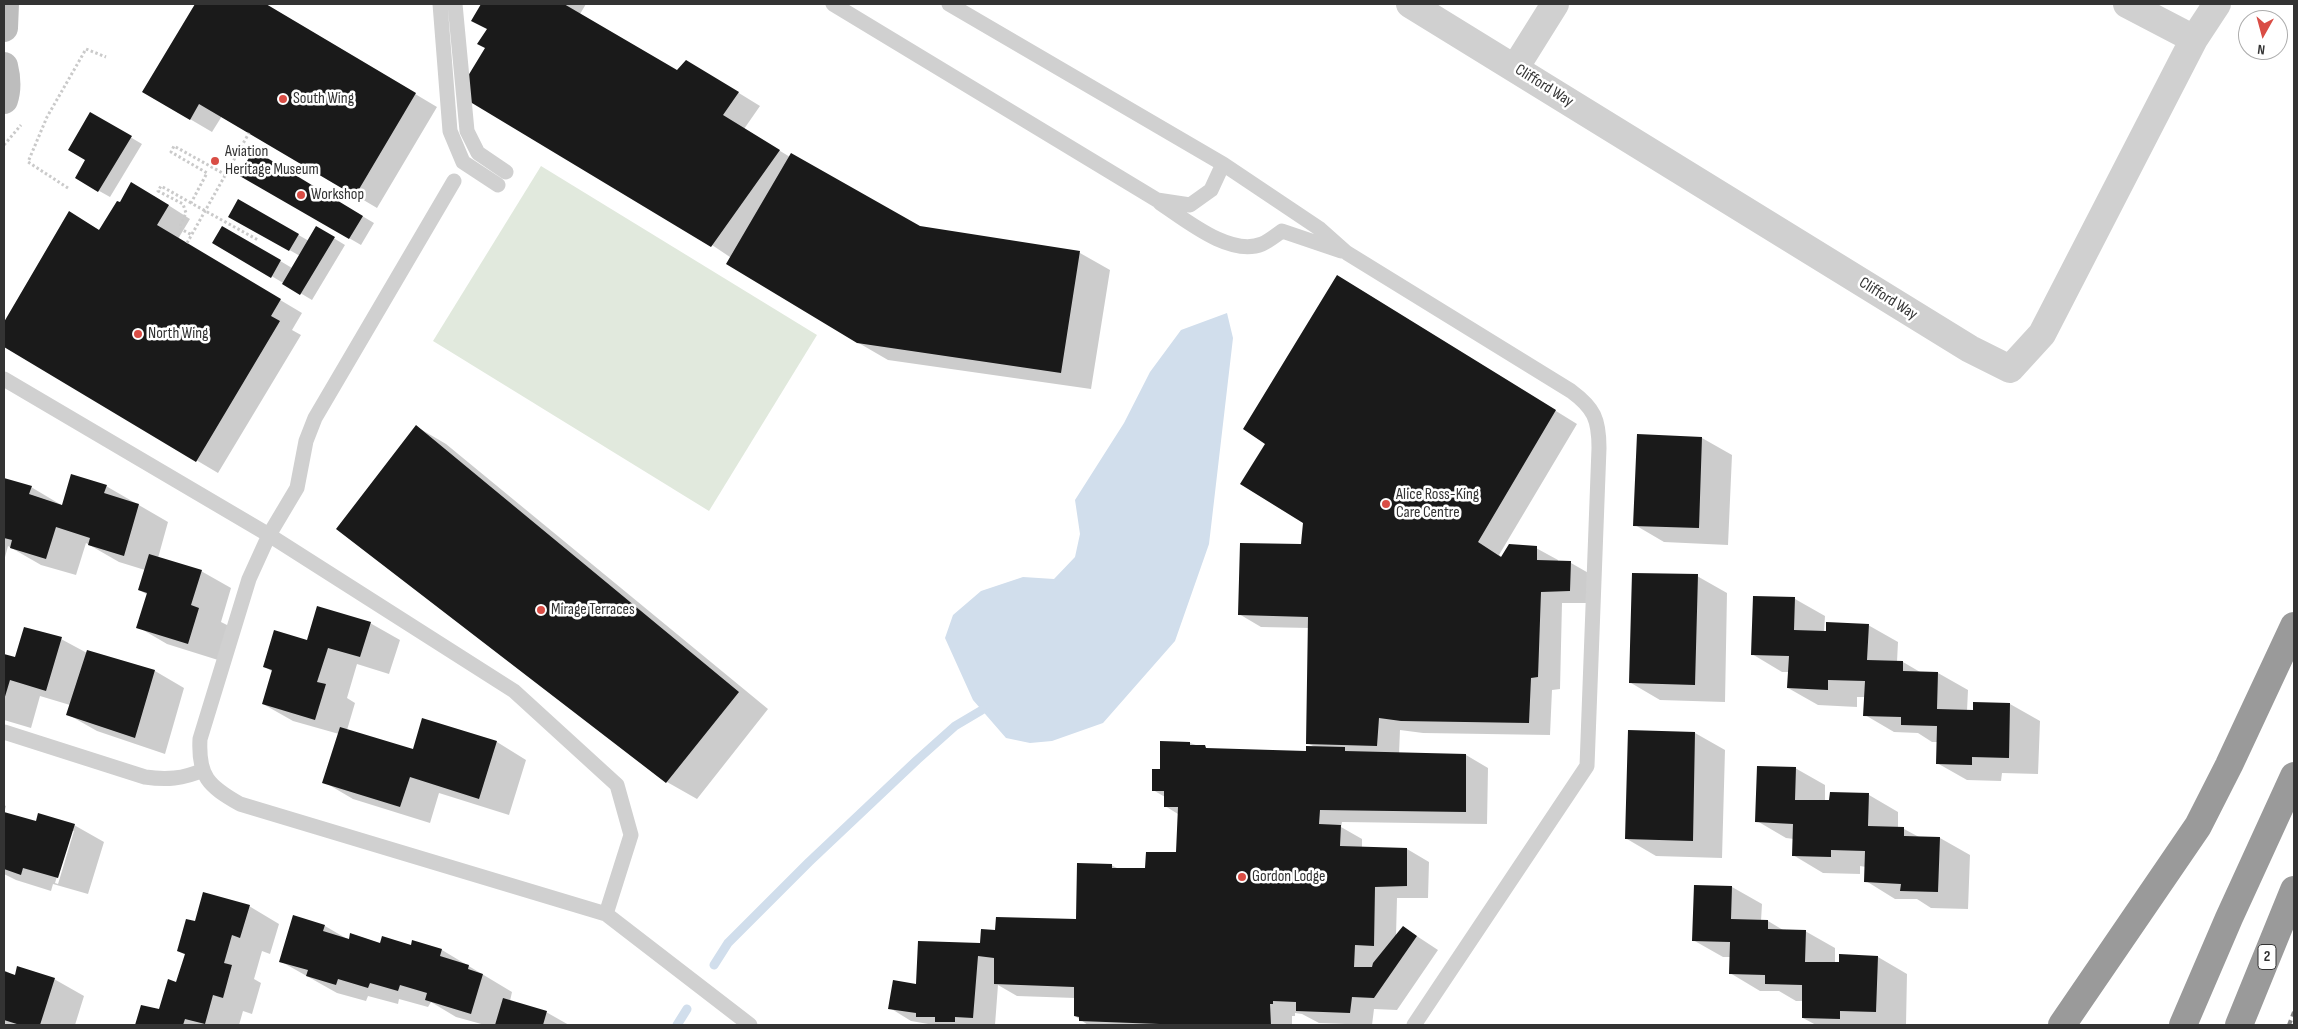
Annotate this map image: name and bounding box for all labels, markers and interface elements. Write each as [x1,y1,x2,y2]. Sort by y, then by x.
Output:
north arrow [2238,10,2288,60]
text: N [2256,41,2266,58]
street label: Clifford Way [1511,61,1577,111]
place label: South Wing [293,89,354,109]
marker: South Wing [277,93,289,105]
place label: Aviation Heritage Museum [225,142,319,180]
marker: Aviation Heritage Museum [209,155,221,167]
place label: Workshop [311,185,364,205]
marker: Workshop [295,189,307,201]
street label: Clifford Way [1855,274,1921,324]
place label: North Wing [148,324,208,344]
marker: North Wing [132,328,144,340]
place label: Alice Ross-King Care Centre [1396,485,1479,523]
marker: Alice Ross-King Care Centre [1380,498,1392,510]
place label: Mirage Terraces [551,600,635,620]
marker: Mirage Terraces [535,604,547,616]
place label: Gordon Lodge [1252,867,1326,887]
marker: Gordon Lodge [1236,871,1248,883]
road number: 2 [2258,944,2276,970]

